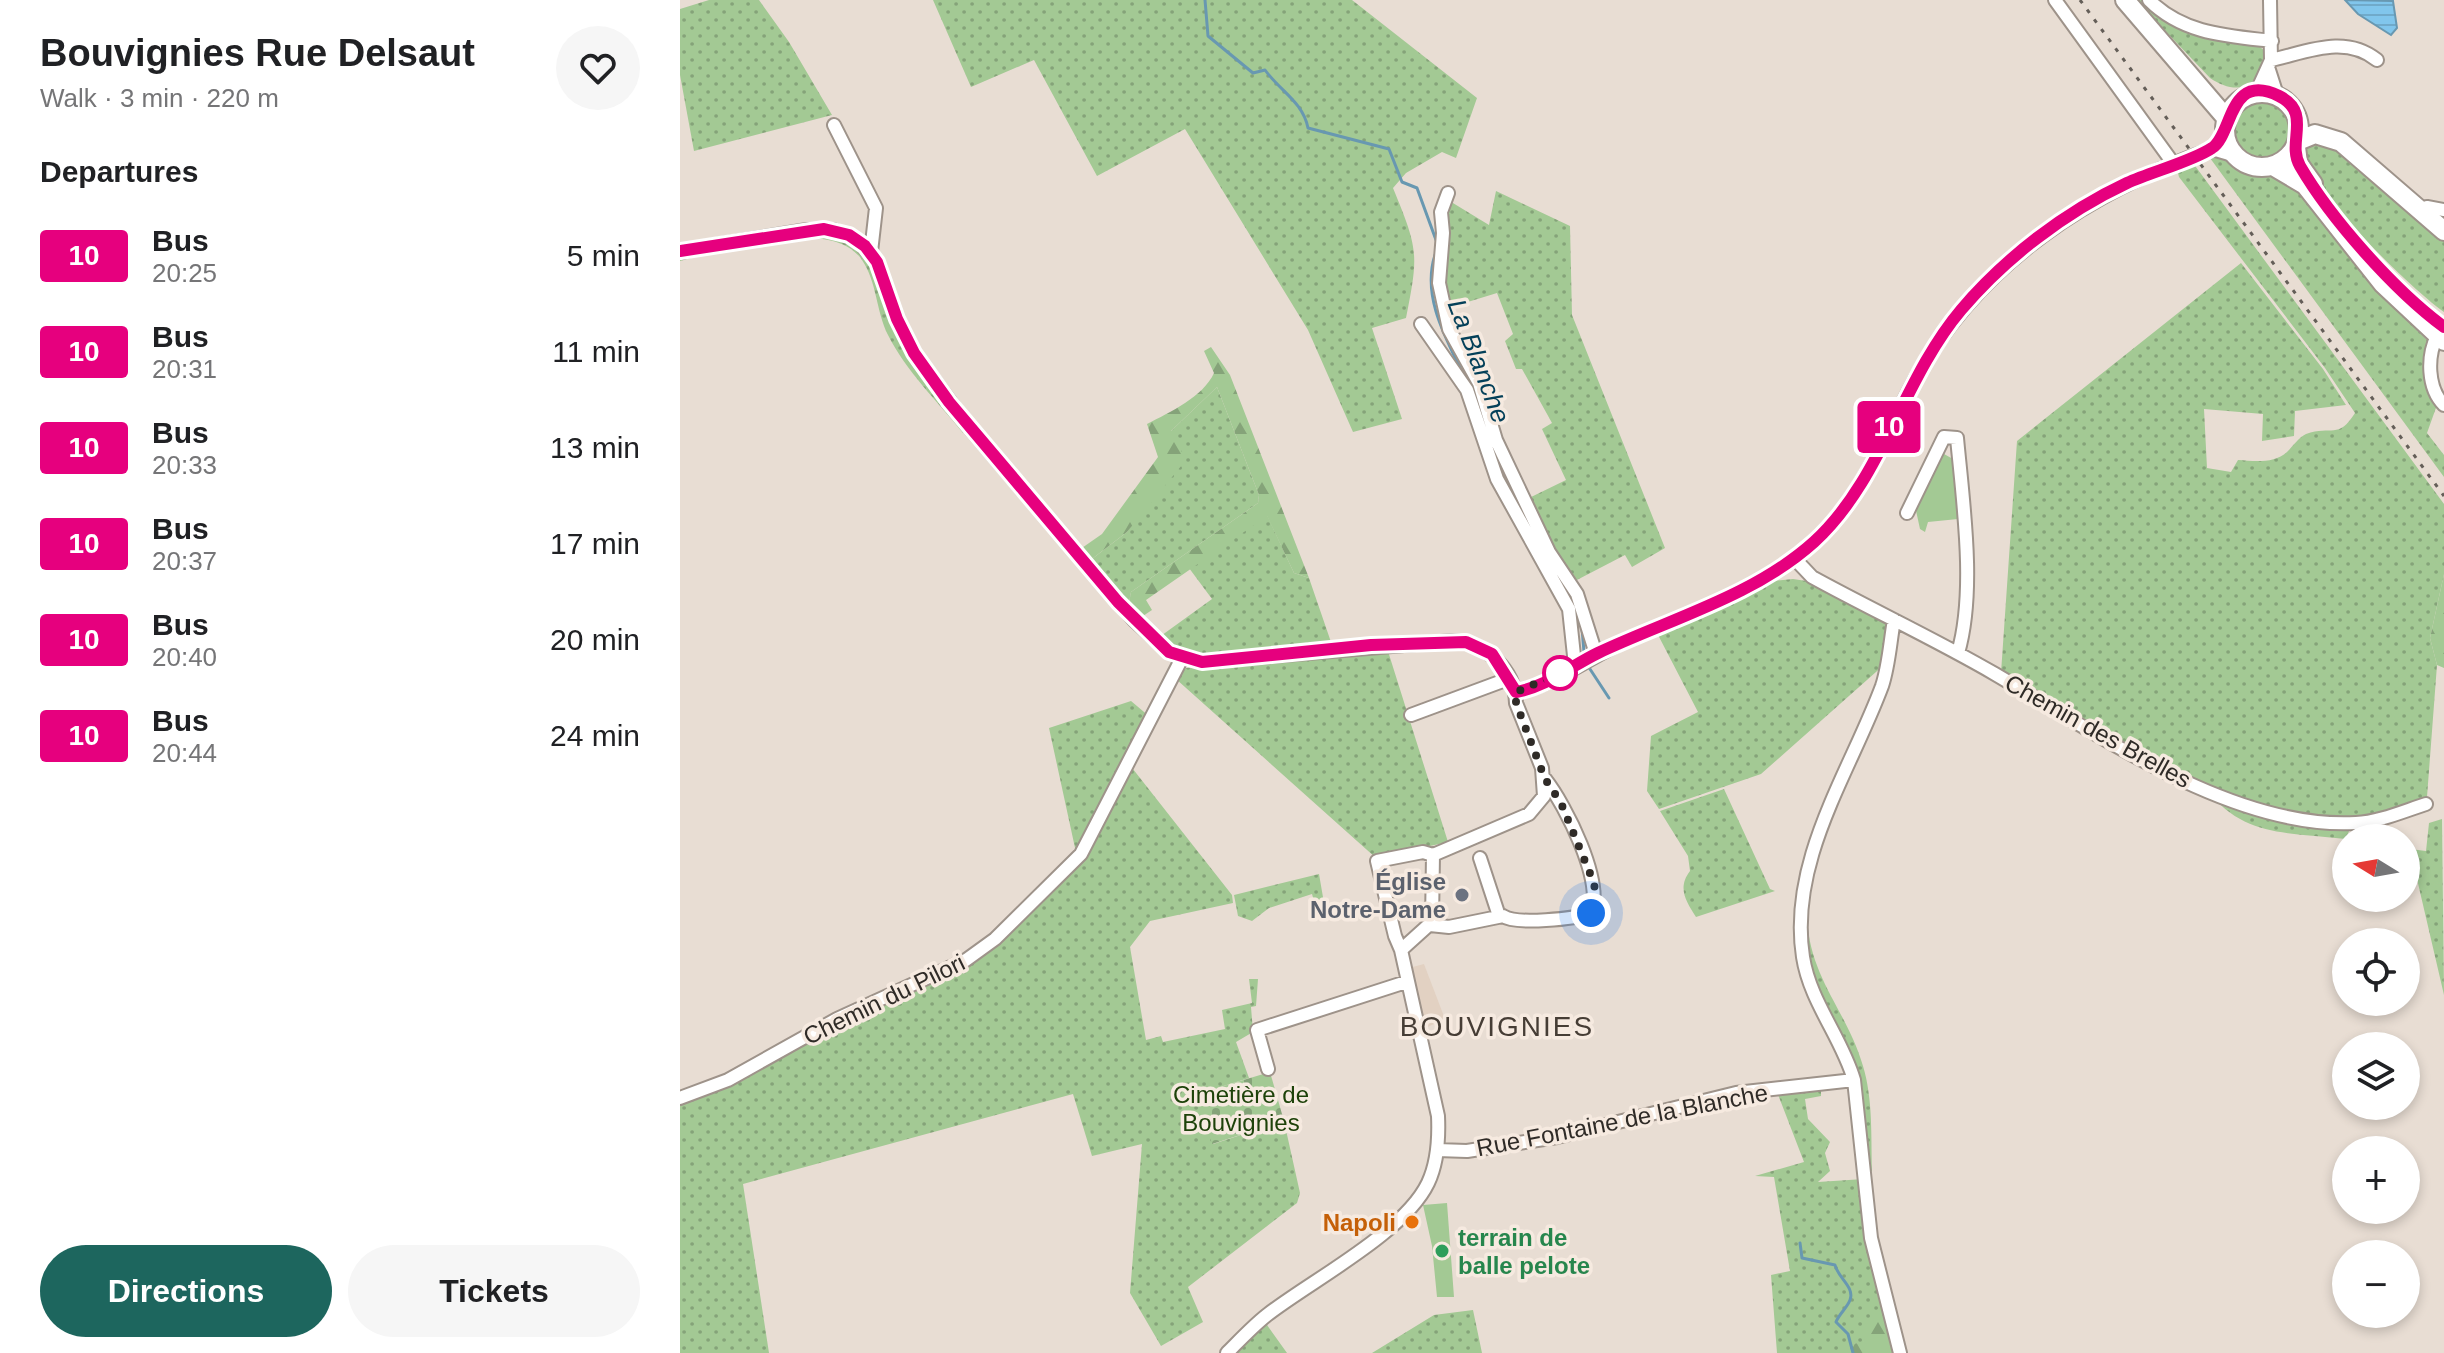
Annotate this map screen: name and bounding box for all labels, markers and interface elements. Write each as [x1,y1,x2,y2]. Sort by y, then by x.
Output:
button: heart [556,26,640,110]
text: Bouvignies Rue Delsaut [40,32,475,74]
text: Walk · 3 min · 220 m [40,83,279,113]
text: Departures [40,155,198,188]
text: Bus [152,224,209,257]
text: 5 min [567,239,640,272]
text: 10 [68,240,100,271]
text: 20:25 [152,258,217,288]
water label: La Blanche [1442,295,1516,427]
text: Bus [152,320,209,353]
text: 11 min [552,335,640,368]
text: 10 [68,336,100,367]
text: 20:31 [152,354,217,384]
line badge: 10 [1853,401,1925,453]
text: 10 [1873,411,1905,442]
text: Bus [152,416,209,449]
text: 13 min [550,431,640,464]
text: 10 [68,432,100,463]
text: 20:33 [152,450,217,480]
text: Bus [152,512,209,545]
text: 17 min [550,527,640,560]
text: 10 [68,528,100,559]
text: 20:37 [152,546,217,576]
text: Bus [152,608,209,641]
text: 20 min [550,623,640,656]
text: 10 [68,624,100,655]
text: 20:40 [152,642,217,672]
unlabelled marker [1543,656,1577,690]
street label: Chemin des Brelles [2000,669,2196,793]
text: Bus [152,704,209,737]
text: 24 min [550,719,640,752]
text: 10 [68,720,100,751]
text: 20:44 [152,738,217,768]
north arrow [2332,824,2420,912]
map controls [2332,824,2420,1328]
place label: Église Notre-Dame [1310,868,1446,923]
marker: Église Notre-Dame [1453,886,1471,904]
your location [1571,893,1611,933]
button: locate [2332,928,2420,1016]
street label: Chemin du Pilori [799,948,969,1050]
district label: BOUVIGNIES [1400,1011,1594,1042]
button: layers [2332,1032,2420,1120]
street label: Rue Fontaine de la Blanche [1474,1078,1770,1162]
park label: Cimetière de Bouvignies [1173,1081,1309,1136]
button: + [2332,1136,2420,1224]
place label: Napoli [1323,1209,1396,1236]
marker: Napoli [1403,1213,1421,1231]
place label: terrain de balle pelote [1458,1224,1590,1279]
button: − [2332,1240,2420,1328]
marker: terrain de balle pelote [1433,1242,1451,1260]
button: Directions [40,1245,332,1337]
button: Tickets [348,1245,640,1337]

